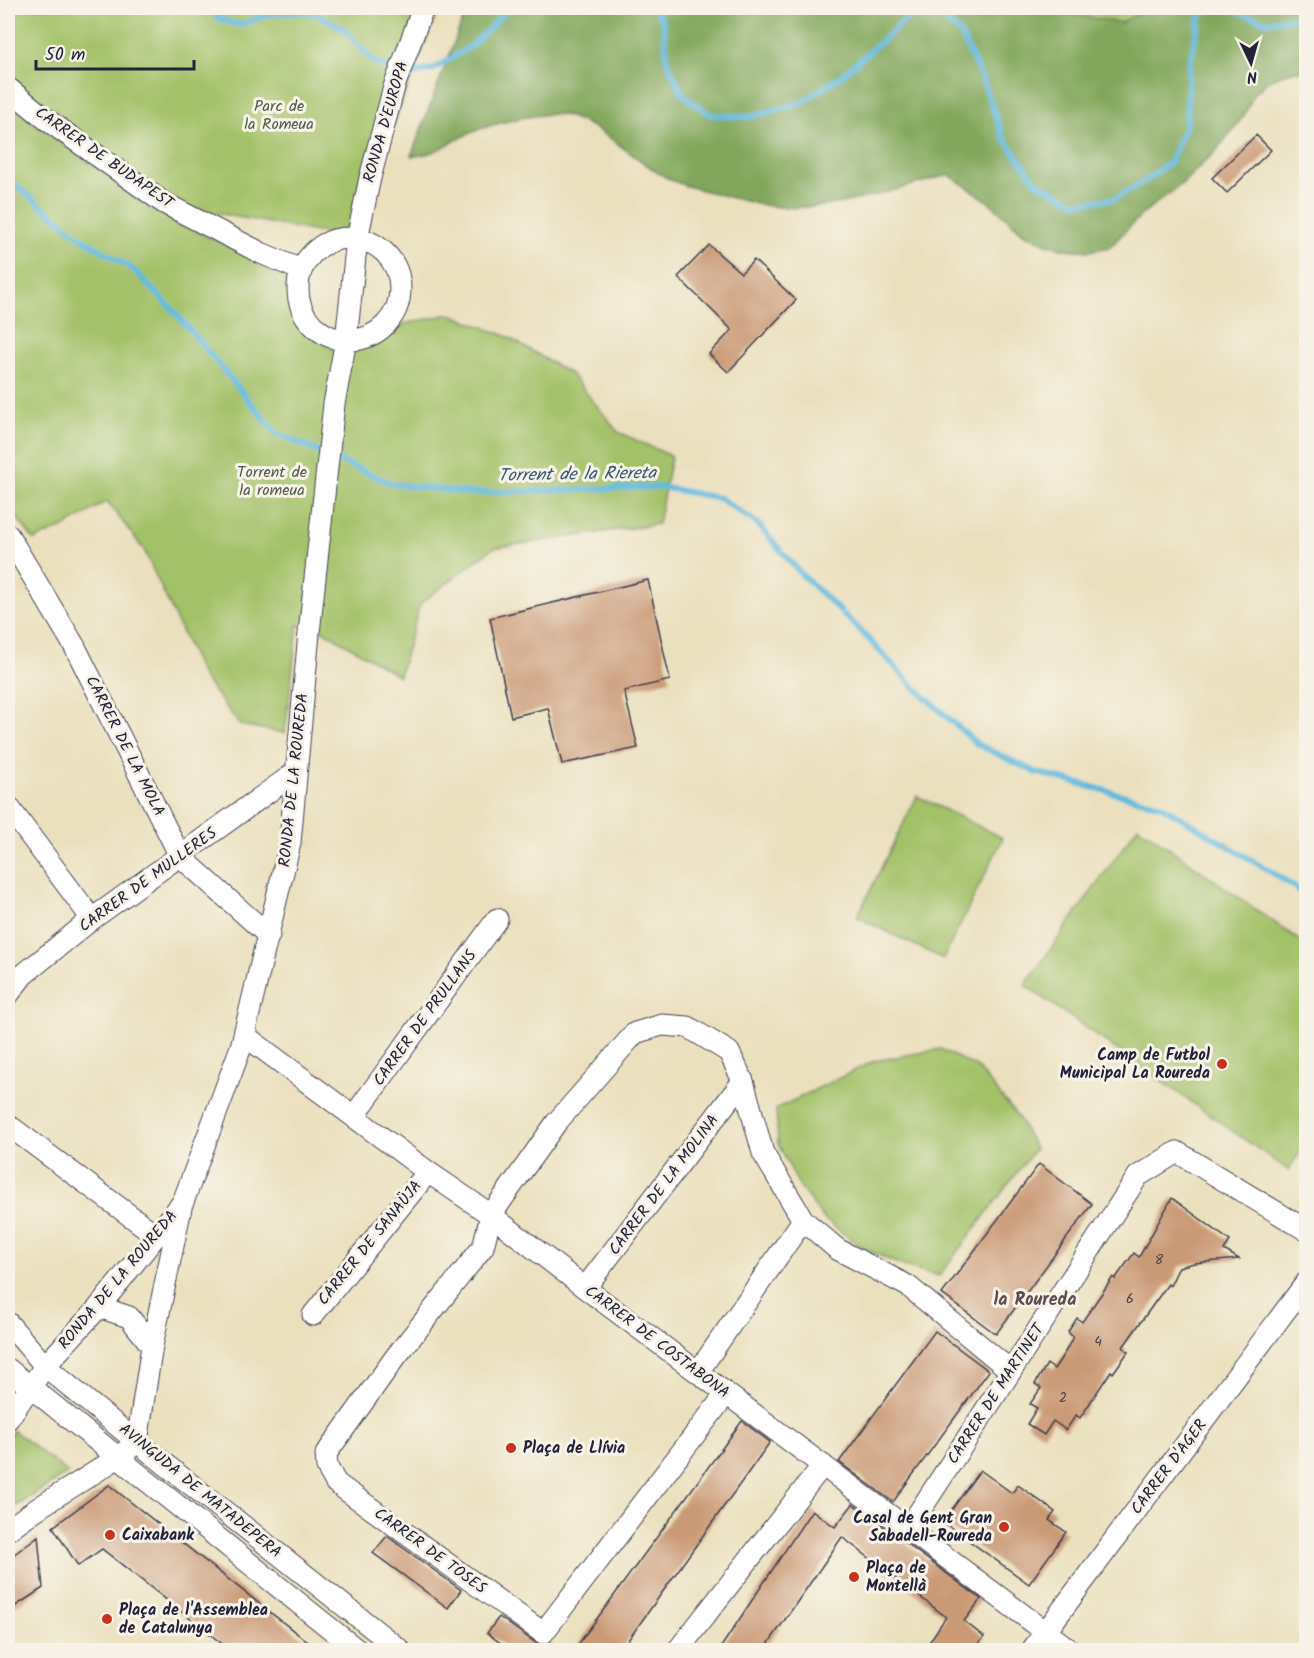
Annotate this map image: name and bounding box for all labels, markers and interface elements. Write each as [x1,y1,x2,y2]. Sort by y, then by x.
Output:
scale bar [36,33,194,71]
north arrow [1221,33,1281,93]
text: 50 m [45,41,85,70]
street label: RONDA D'EUROPA [357,58,415,186]
text: N [1246,64,1258,89]
park label: Parc de la Romeua [244,94,314,137]
street label: CARRER DE BUDAPEST [30,101,180,216]
water label: Torrent de la Riereta [498,459,658,491]
park label: Torrent de la romeua [237,460,307,503]
street label: CARRER DE LA MOLA [79,671,171,821]
street label: RONDA DE LA ROUREDA [272,691,316,868]
street label: CARRER DE MULLERES [74,821,223,939]
street label: CARRER DE PRULLANS [367,944,483,1091]
place label: Camp de Futbol Municipal La Roureda [1060,1043,1211,1086]
marker: Camp de Futbol Municipal La Roureda [1215,1057,1229,1071]
street label: CARRER DE LA MOLINA [603,1109,726,1261]
street label: CARRER DE SANAÜJA [312,1175,429,1311]
street label: RONDA DE LA ROUREDA [52,1205,184,1355]
house number: 8 [1155,1249,1164,1271]
street label: CARRER DE COSTABONA [579,1279,735,1405]
district label: la Roureda [994,1286,1076,1315]
house number: 6 [1126,1288,1134,1310]
street label: CARRER DE MARTINET [941,1318,1052,1469]
house number: 4 [1094,1331,1102,1353]
house number: 2 [1059,1387,1067,1409]
street label: CARRER D'AGER [1125,1414,1213,1520]
street label: AVINGUDA DE MATADEPERA [113,1417,287,1565]
place label: Plaça de Llívia [523,1436,625,1461]
marker: Plaça de Llívia [504,1441,518,1455]
street label: CARRER DE TOSES [368,1502,492,1601]
place label: Casal de Gent Gran Sabadell-Roureda [853,1506,992,1549]
marker: Casal de Gent Gran Sabadell-Roureda [997,1520,1011,1534]
place label: Caixabank [122,1523,195,1548]
marker: Caixabank [103,1528,117,1542]
place label: Plaça de Montellà [866,1556,926,1599]
marker: Plaça de Montellà [847,1570,861,1584]
place label: Plaça de l'Assemblea de Catalunya [119,1598,268,1641]
marker: Plaça de l'Assemblea de Catalunya [100,1612,114,1626]

